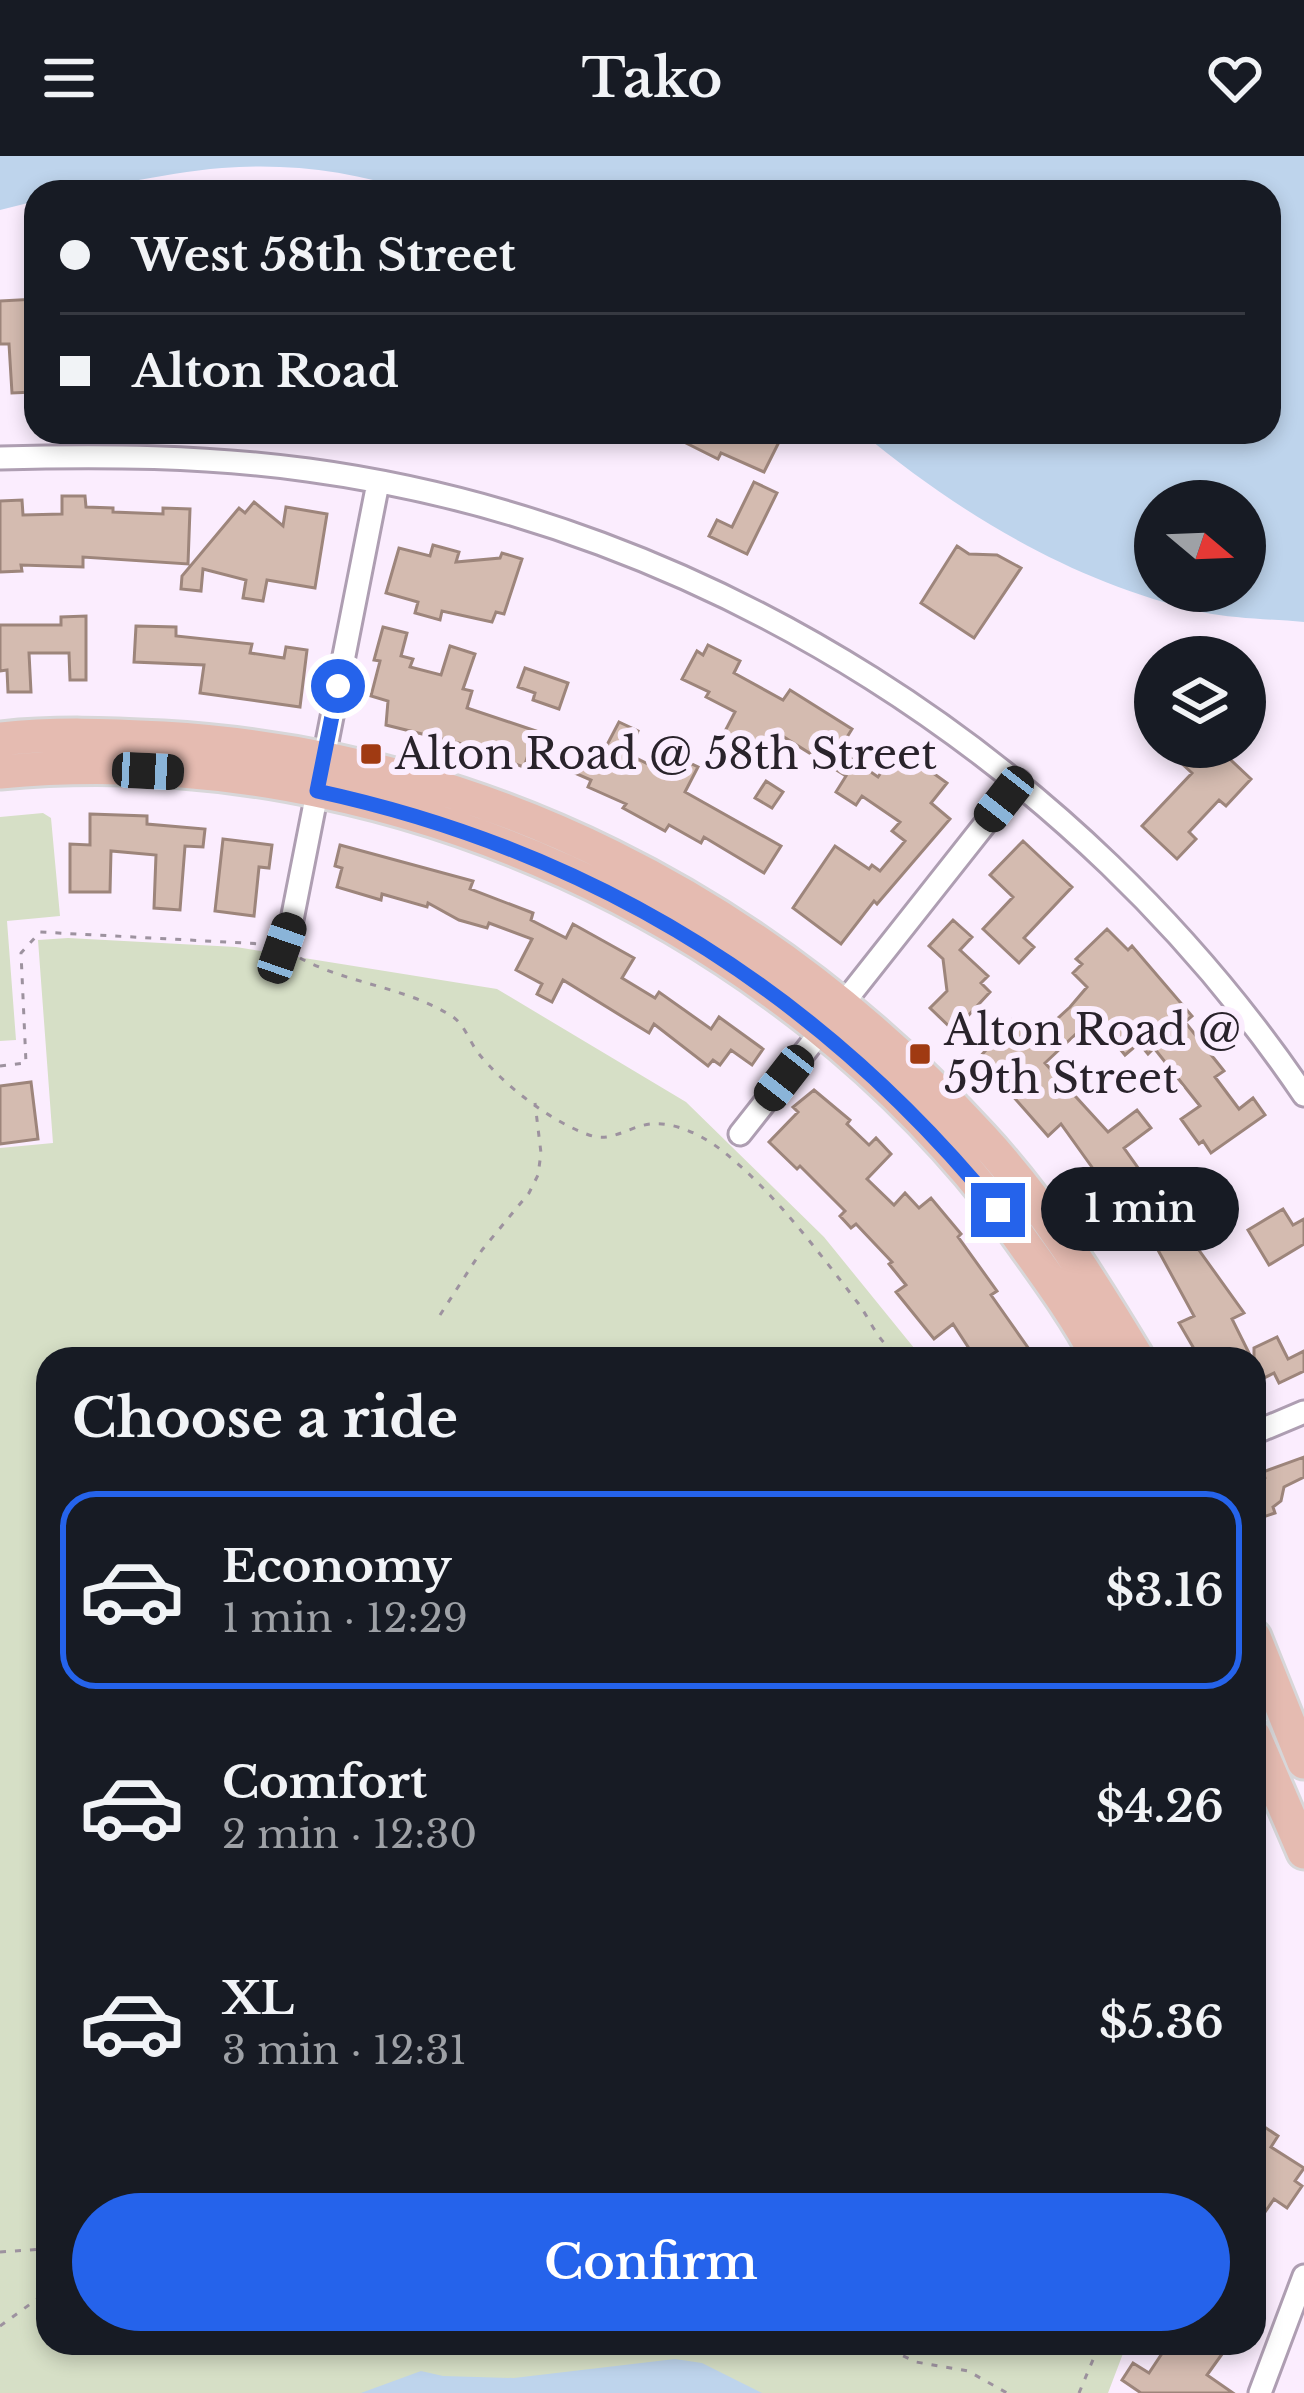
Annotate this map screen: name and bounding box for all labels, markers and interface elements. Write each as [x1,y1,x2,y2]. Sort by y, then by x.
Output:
icon: menu [36,45,102,111]
text: Tako [582,45,722,112]
icon: heart [1202,45,1268,111]
text: West 58th Street [132,227,516,283]
text: Alton Road [132,343,399,399]
north arrow [1134,480,1266,612]
map controls [1134,480,1266,768]
button: layers [1134,636,1266,768]
route start [311,659,365,713]
place label: Alton Road @ 58th Street [394,728,937,780]
marker: Alton Road @ 58th Street [358,741,384,767]
car [111,751,185,791]
car [968,760,1040,838]
car [253,908,311,988]
place label: Alton Road @ 59th Street [943,1004,1241,1104]
car [748,1039,820,1117]
marker: Alton Road @ 59th Street [907,1041,933,1067]
callout: 1 min [1040,1168,1238,1252]
route end [971,1183,1025,1237]
text: 1 min [1084,1184,1196,1233]
text: Choose a ride [72,1385,458,1452]
icon: car [78,1536,186,1644]
text: Economy [222,1538,452,1594]
text: $3.16 [1106,1562,1224,1618]
text: 1 min · 12:29 [222,1594,468,1643]
icon: car [78,1752,186,1860]
text: Comfort [222,1754,427,1810]
text: $4.26 [1096,1778,1224,1834]
text: 2 min · 12:30 [222,1810,477,1859]
icon: car [78,1968,186,2076]
text: XL [222,1970,294,2026]
text: $5.36 [1099,1994,1224,2050]
text: 3 min · 12:31 [222,2026,467,2075]
button: Confirm [72,2193,1230,2331]

